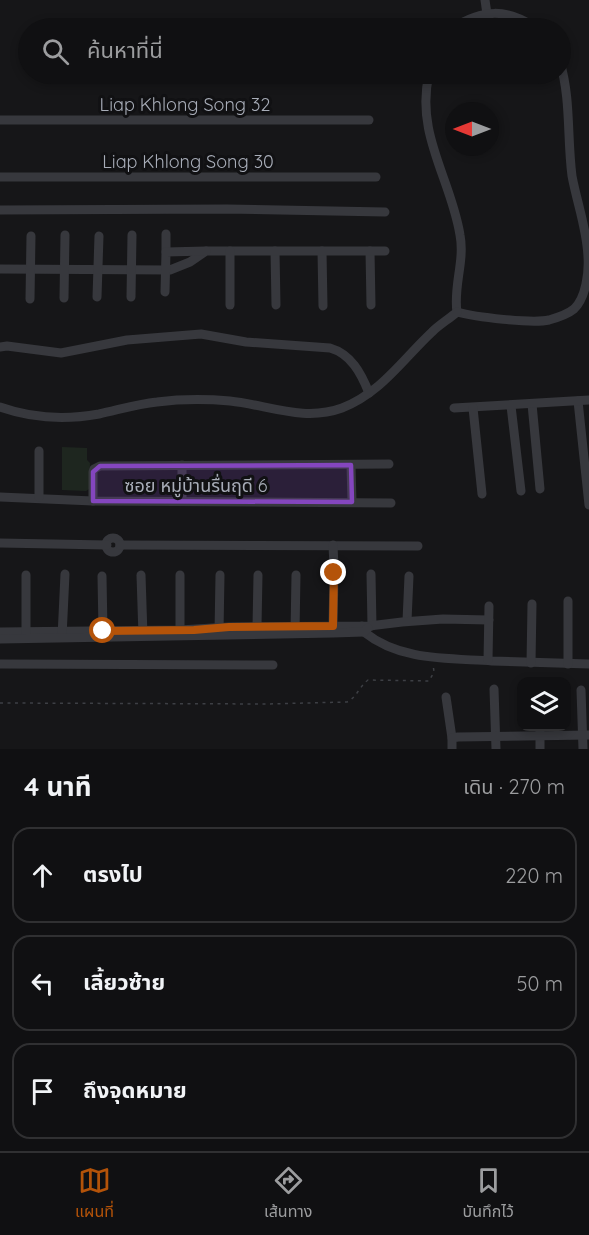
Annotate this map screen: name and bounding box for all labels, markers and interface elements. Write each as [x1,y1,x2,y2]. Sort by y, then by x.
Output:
search box [18,18,571,84]
icon: search [39,35,72,68]
text: ค้นหาที่นี่ [87,36,163,64]
street label: Liap Khlong Song 32 [100,93,270,116]
north arrow [445,102,499,156]
street label: Liap Khlong Song 30 [102,150,274,173]
street label: ซอย หมู่บ้านรื่นฤดี 6 [124,473,268,498]
route end [320,559,346,585]
route start [89,617,115,643]
map controls [517,677,571,731]
button: layers [517,677,571,731]
text: 4 นาที [24,770,91,803]
text: เดิน · 270 m [463,774,565,799]
icon: ahead [26,859,59,892]
text: ตรงไป [83,860,143,888]
text: 220 m [505,863,563,888]
icon: left [26,967,59,1000]
text: เลี้ยวซ้าย [83,968,165,996]
text: 50 m [517,971,563,996]
icon: arrive [26,1075,59,1108]
text: ถึงจุดหมาย [83,1076,187,1104]
tab: แผนที่ [75,1164,114,1224]
tab: เส้นทาง [264,1164,312,1224]
tab: บันทึกไว้ [463,1164,514,1224]

